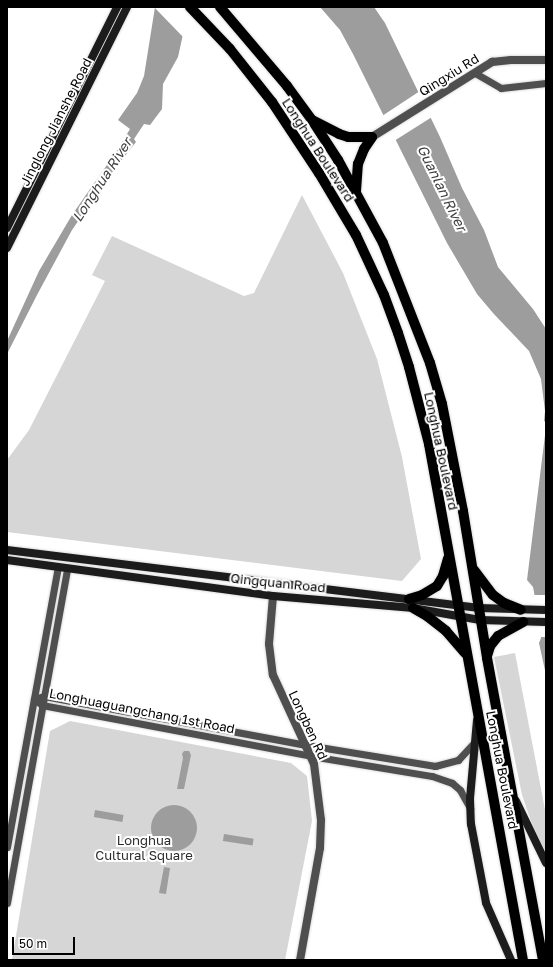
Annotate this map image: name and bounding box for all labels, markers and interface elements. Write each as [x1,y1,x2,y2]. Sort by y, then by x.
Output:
street label: Qingxiu Rd [416,50,482,100]
street label: Jinglong Jianshe Road [17,55,95,189]
street label: Longhua Boulevard [279,95,357,205]
water label: Longhua River [69,135,135,225]
water label: Guanlan River [414,142,470,234]
street label: Longhua Boulevard [421,391,461,511]
street label: Qingquan Road [230,570,326,596]
street label: Longhuaguangchang 1st Road [48,685,236,737]
street label: Longben Rd [285,688,331,762]
street label: Longhua Boulevard [483,709,521,831]
park label: Longhua Cultural Square [95,833,193,864]
scale bar [14,929,77,955]
text: 50 m [19,936,47,951]

